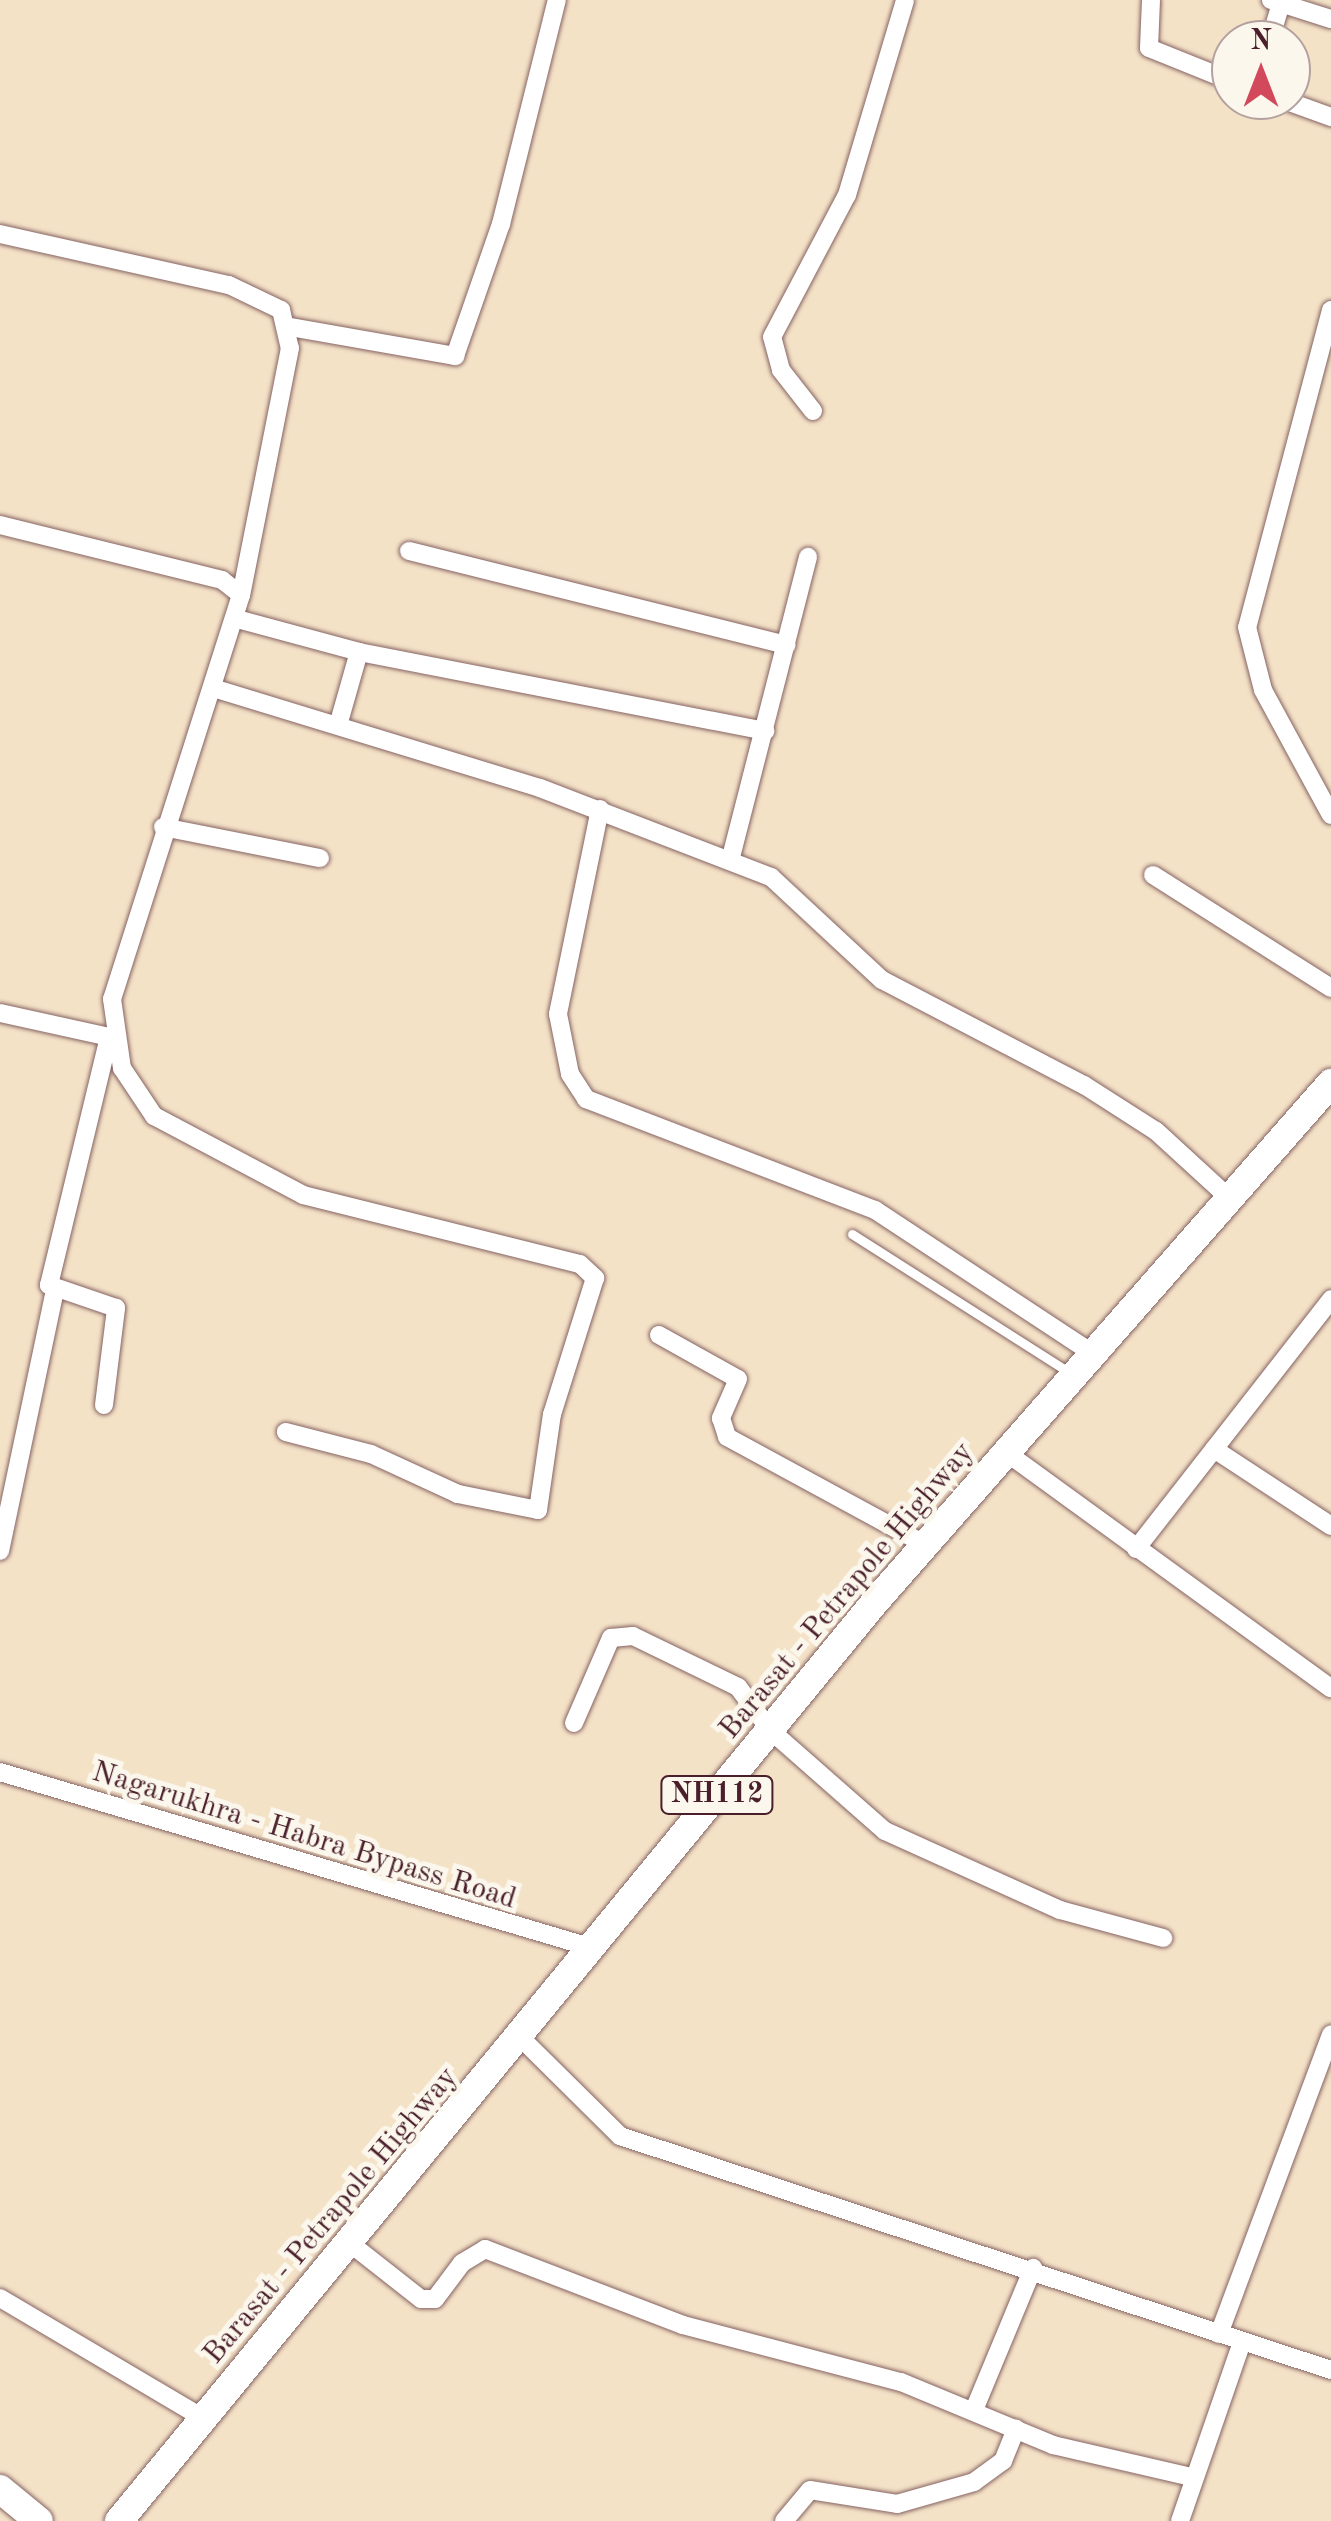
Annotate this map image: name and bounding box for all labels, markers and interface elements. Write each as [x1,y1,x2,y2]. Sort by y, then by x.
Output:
north arrow [1211,20,1311,120]
text: N [1250,28,1272,56]
street label: Barasat - Petrapole Highway [712,1435,982,1747]
street label: Nagarukhra - Habra Bypass Road [87,1754,521,1918]
road number: NH112 [660,1772,774,1818]
street label: Barasat - Petrapole Highway [196,2060,466,2372]

